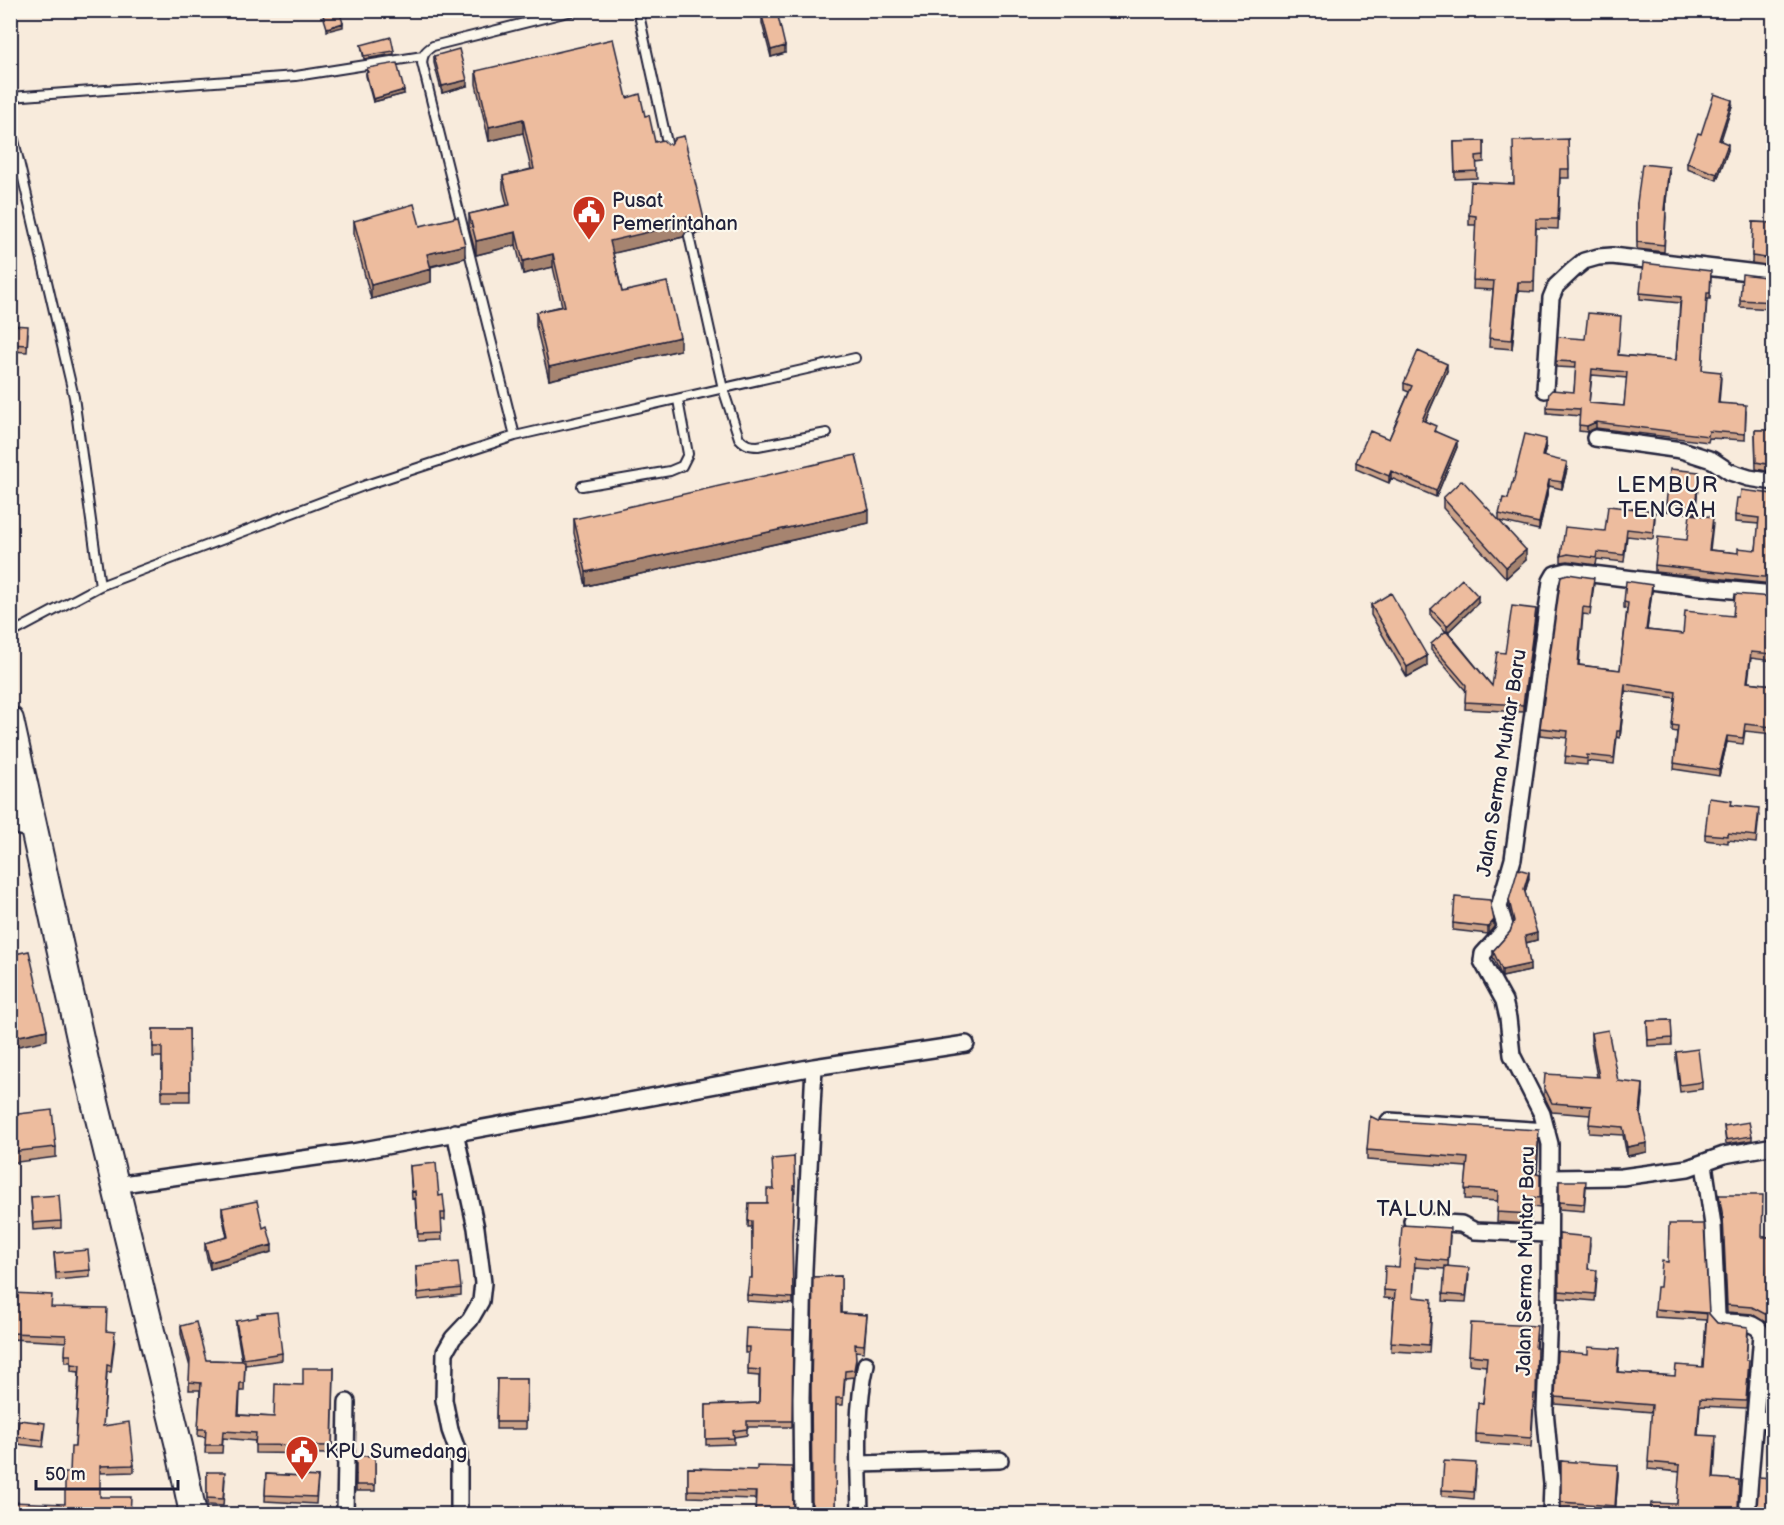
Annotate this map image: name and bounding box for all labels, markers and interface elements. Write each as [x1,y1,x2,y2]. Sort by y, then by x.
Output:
place label: Pusat Pemerintahan [612,189,738,236]
public building icon: Pusat Pemerintahan [571,194,607,241]
district label: LEMBUR TENGAH [1617,472,1719,524]
street label: Jalan Serma Muhtar Baru [1472,648,1532,878]
street label: Jalan Serma Muhtar Baru [1512,1146,1540,1376]
district label: TALUN [1376,1196,1454,1223]
public building icon: KPU Sumedang [284,1434,320,1481]
place label: KPU Sumedang [325,1440,467,1464]
scale bar [36,1453,178,1491]
text: 50 m [45,1464,86,1485]

